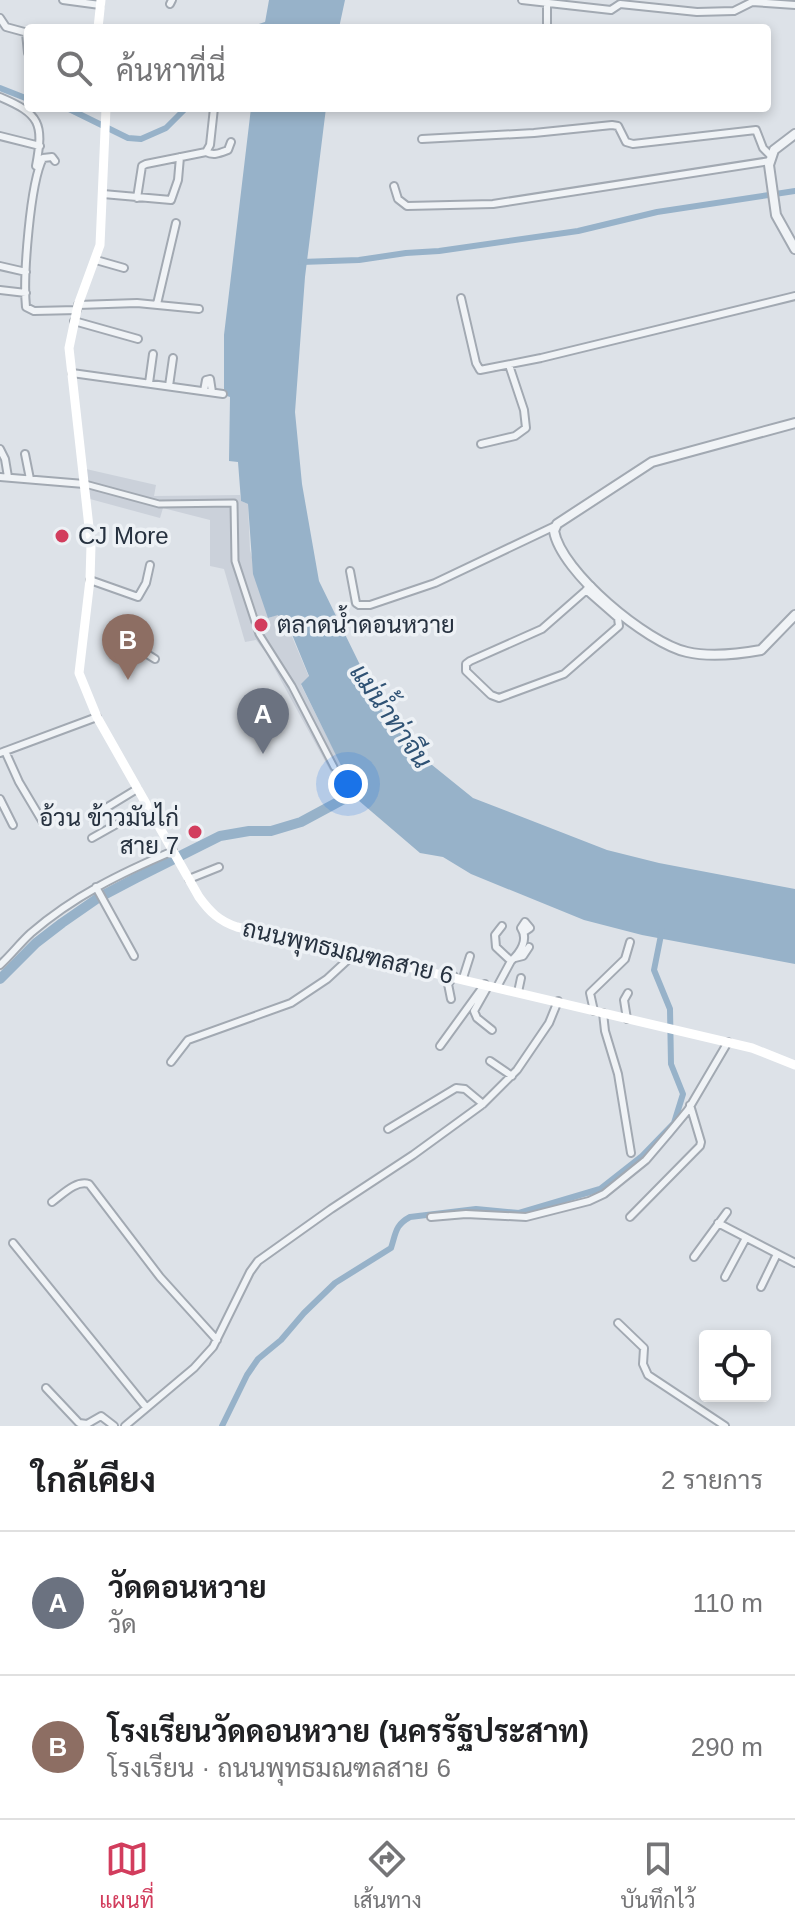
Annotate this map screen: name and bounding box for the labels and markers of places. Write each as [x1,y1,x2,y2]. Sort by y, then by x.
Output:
place label: CJ More [78,522,169,549]
marker: CJ More [53,527,71,545]
place label: ตลาดน้ำดอนหวาย [277,605,455,638]
pin: B [102,614,154,680]
marker: ตลาดน้ำดอนหวาย [252,616,270,634]
pin: A [237,688,289,754]
place label: อ้วน ข้าวมันไก่ สาย 7 [39,802,179,859]
marker: อ้วน ข้าวมันไก่ สาย 7 [186,823,204,841]

